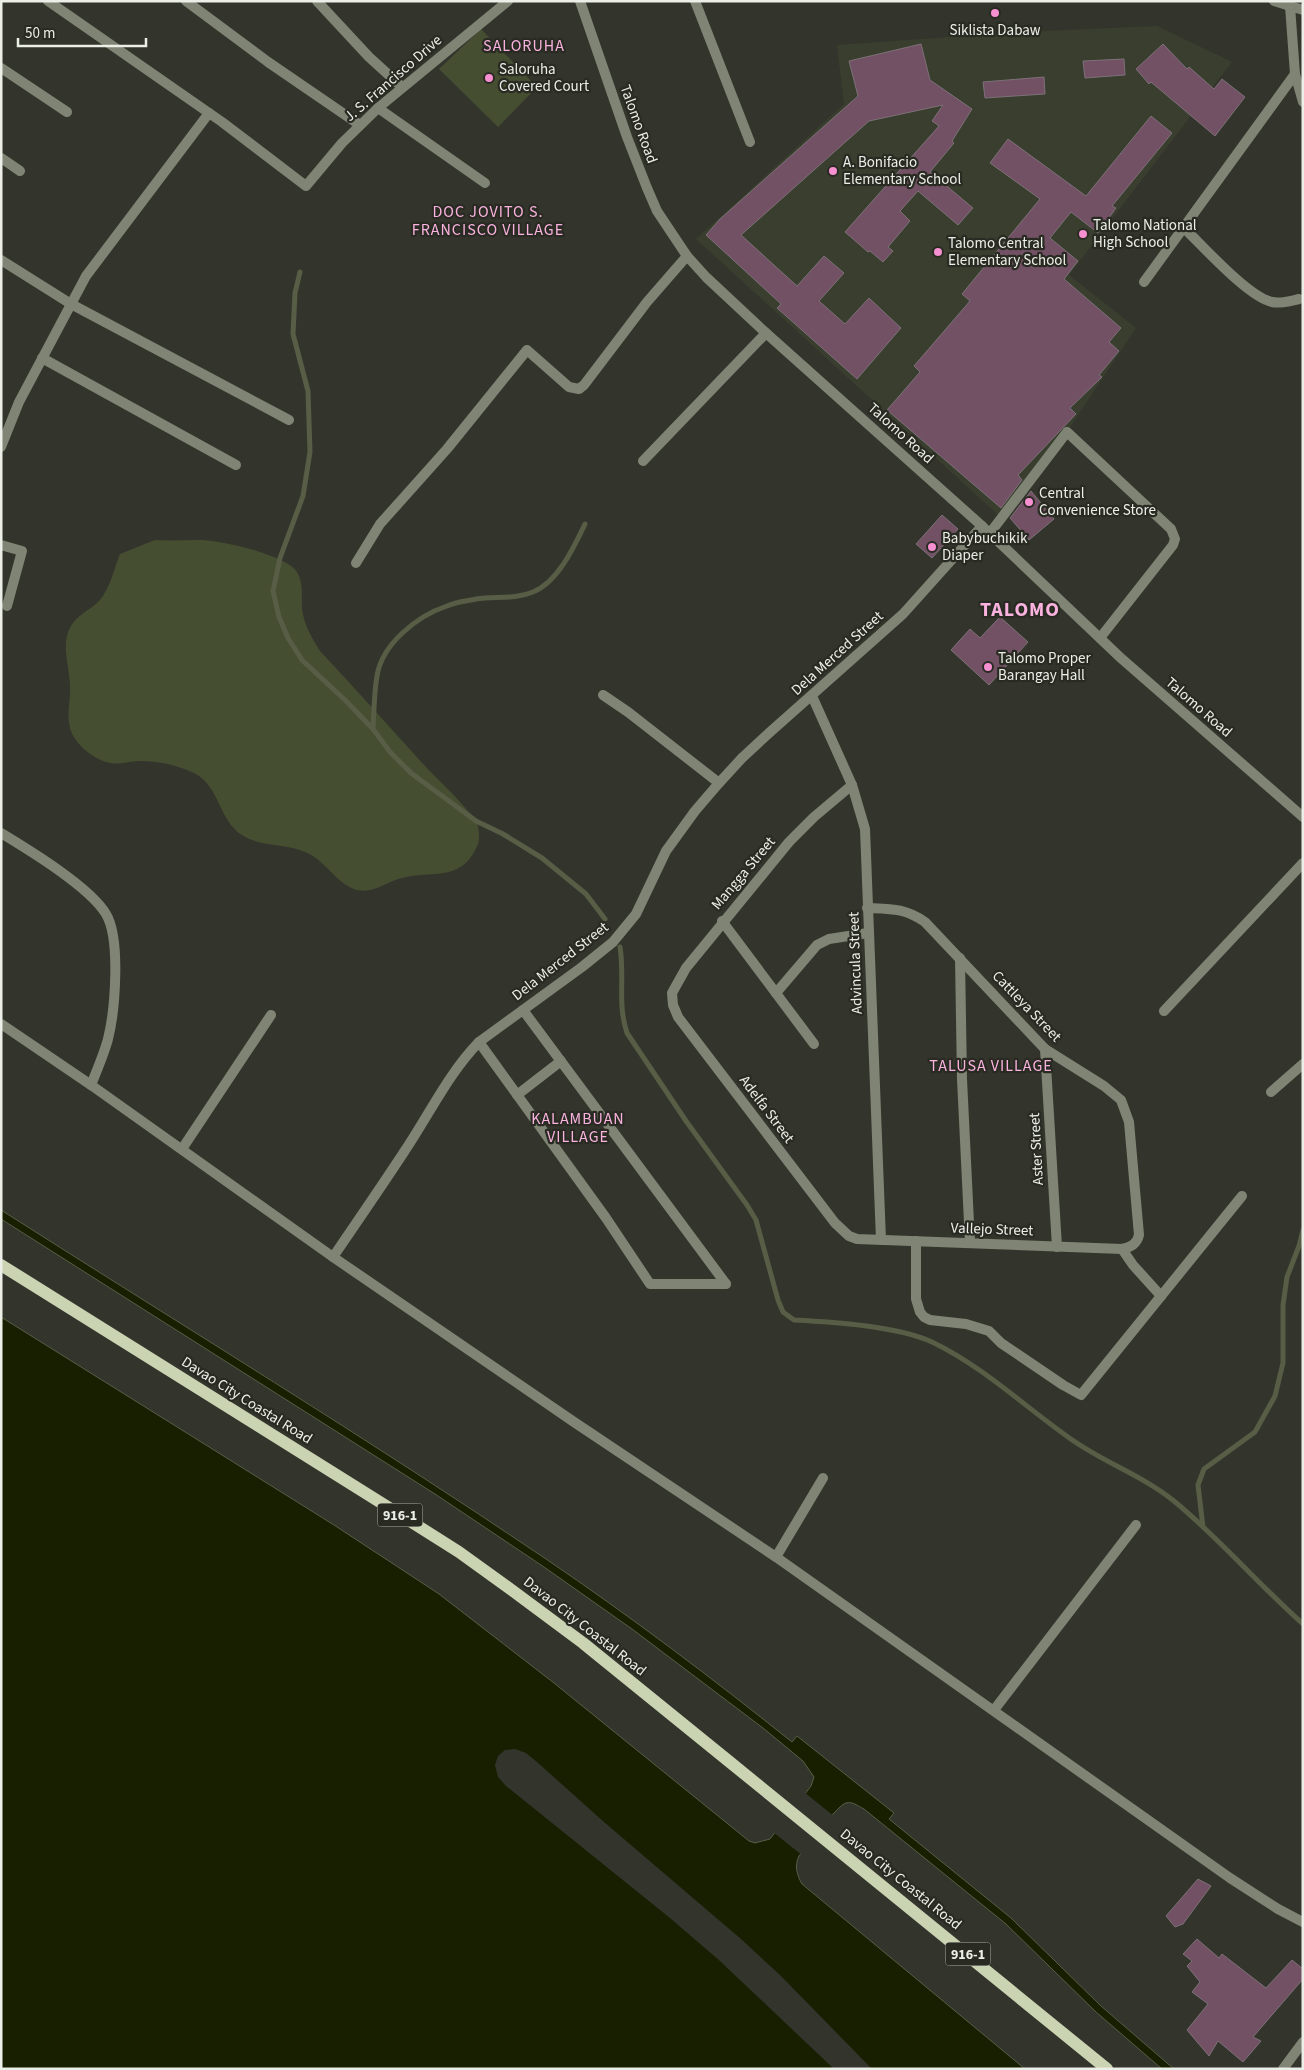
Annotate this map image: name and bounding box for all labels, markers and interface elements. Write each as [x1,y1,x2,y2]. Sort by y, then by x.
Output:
marker: Siklista Dabaw [989,7,1001,19]
scale bar [18,15,145,47]
place label: Siklista Dabaw [949,20,1041,41]
text: 50 m [25,23,55,44]
street label: J. S. Francisco Drive [340,30,447,127]
district label: SALORUHA [483,35,565,57]
place label: Saloruha Covered Court [499,59,589,97]
marker: Saloruha Covered Court [483,72,495,84]
street label: Talomo Road [615,82,662,166]
place label: A. Bonifacio Elementary School [843,152,961,190]
marker: A. Bonifacio Elementary School [827,165,839,177]
district label: DOC JOVITO S. FRANCISCO VILLAGE [412,201,564,241]
place label: Talomo National High School [1093,215,1197,253]
marker: Talomo National High School [1077,228,1089,240]
place label: Talomo Central Elementary School [948,233,1066,271]
marker: Talomo Central Elementary School [932,246,944,258]
street label: Talomo Road [863,398,938,469]
place label: Central Convenience Store [1039,483,1156,521]
marker: Central Convenience Store [1023,496,1035,508]
place label: Babybuchikik Diaper [942,528,1028,566]
marker: Babybuchikik Diaper [926,541,938,553]
district label: TALOMO [980,596,1060,624]
street label: Dela Merced Street [787,606,888,700]
place label: Talomo Proper Barangay Hall [998,648,1091,686]
marker: Talomo Proper Barangay Hall [982,661,994,673]
street label: Talomo Road [1161,672,1237,742]
street label: Mangga Street [707,832,780,914]
street label: Advincula Street [843,911,868,1014]
street label: Dela Merced Street [508,917,613,1006]
street label: Cattleya Street [987,966,1066,1047]
district label: TALUSA VILLAGE [929,1055,1053,1077]
street label: Adelfa Street [734,1071,799,1148]
district label: KALAMBUAN VILLAGE [531,1108,625,1148]
street label: Aster Street [1024,1112,1049,1186]
street label: Vallejo Street [950,1218,1034,1241]
street label: Davao City Coastal Road [177,1352,316,1449]
road number: 916-1 [378,1504,422,1526]
street label: Davao City Coastal Road [519,1572,651,1681]
street label: Davao City Coastal Road [835,1824,966,1935]
road number: 916-1 [946,1942,990,1966]

